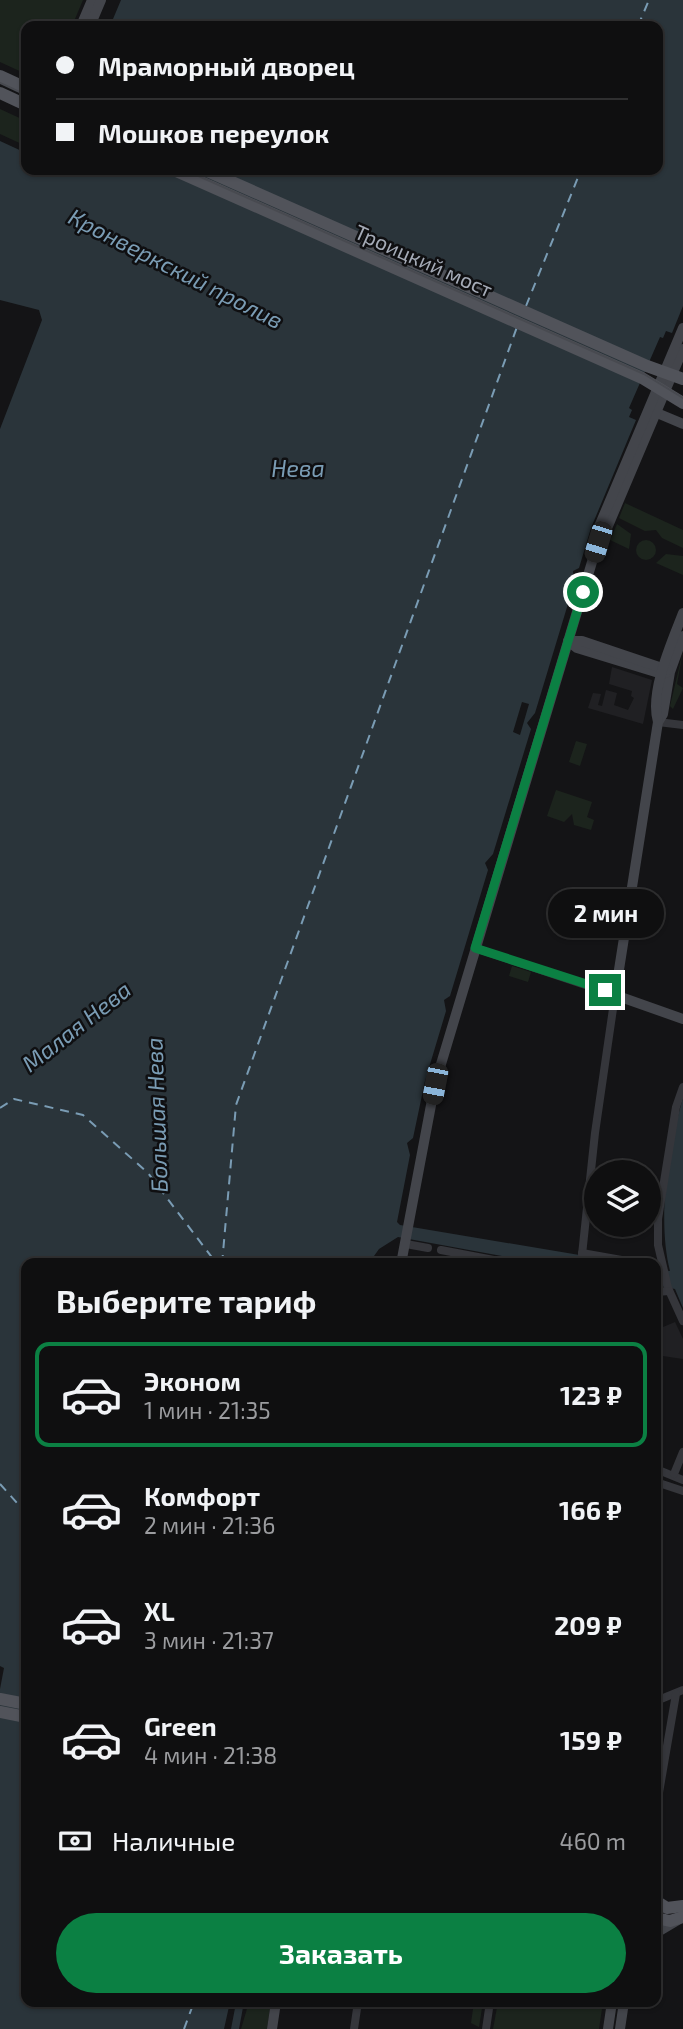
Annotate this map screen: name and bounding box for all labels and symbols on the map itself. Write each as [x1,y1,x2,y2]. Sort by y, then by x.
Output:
water label: Кронверкский пролив [64,202,288,334]
street label: Троицкий мост [351,218,497,302]
water label: Нева [271,454,325,482]
car [582,519,615,565]
route start [567,576,599,608]
callout: 2 мин [547,888,663,937]
route end [589,974,621,1006]
water label: Малая Нева [16,975,136,1077]
water label: Большая Нева [139,1037,173,1193]
car [421,1061,450,1107]

